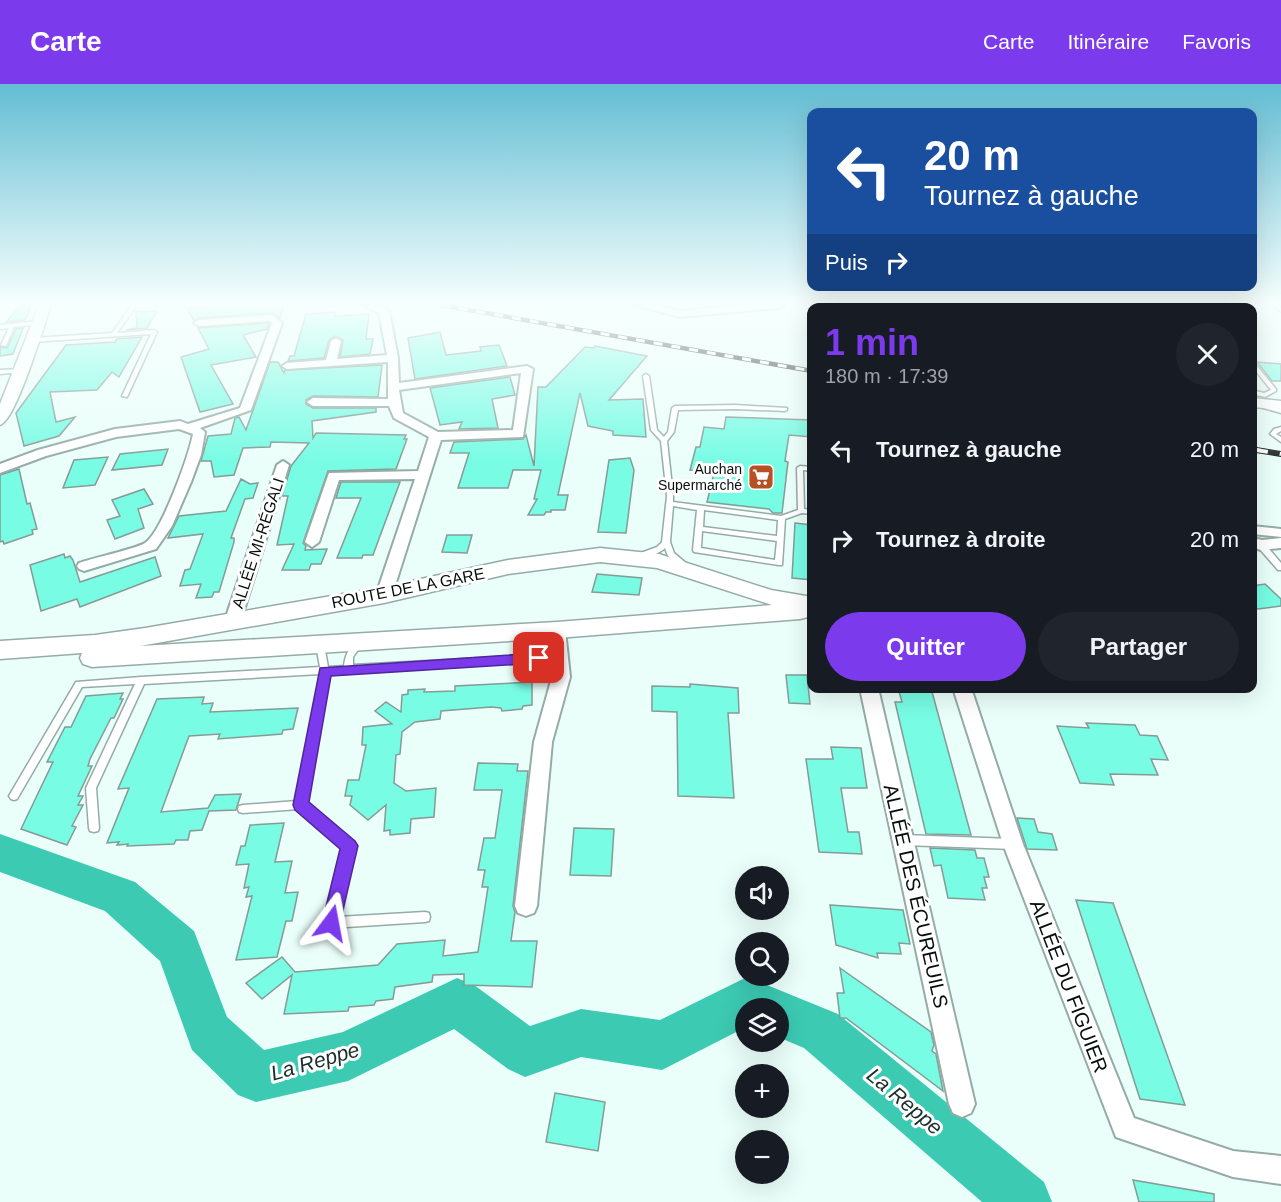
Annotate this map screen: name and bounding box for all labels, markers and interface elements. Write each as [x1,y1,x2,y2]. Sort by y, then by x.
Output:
text: Carte [30,26,102,57]
text: Carte [983,30,1034,53]
text: Itinéraire [1067,30,1149,53]
text: Favoris [1182,30,1251,53]
icon: left [825,132,903,210]
text: 20 m [924,132,1020,179]
text: Tournez à gauche [924,181,1139,211]
icon: right [880,246,913,279]
text: Puis [825,250,868,275]
text: 1 min [825,322,919,363]
button: close [1176,323,1239,386]
text: 180 m · 17:39 [825,365,948,387]
icon: left [825,434,858,467]
text: Tournez à gauche [876,437,1061,462]
text: 20 m [1190,437,1239,462]
place label: Auchan Supermarché [658,461,742,493]
supermarket icon: Auchan Supermarché [746,462,776,492]
street label: ALLÉE MI-RÉGALI [228,475,287,610]
icon: right [825,524,858,557]
text: Tournez à droite [876,527,1046,552]
text: 20 m [1190,527,1239,552]
street label: ROUTE DE LA GARE [330,565,486,611]
button: Quitter [825,612,1026,681]
button: Partager [1038,612,1239,681]
pin [513,632,564,683]
icon: arrive [522,641,555,674]
street label: ALLÉE DES ÉCUREUILS [880,782,952,1010]
map controls [735,866,789,1184]
button: sound [735,866,789,920]
position arrow [299,891,363,955]
street label: ALLÉE DU FIGUIER [1026,896,1112,1076]
button: search [735,932,789,986]
button: layers [735,998,789,1052]
water label: La Reppe [268,1037,362,1085]
water label: La Reppe [863,1063,947,1139]
button: + [735,1064,789,1118]
button: − [735,1130,789,1184]

